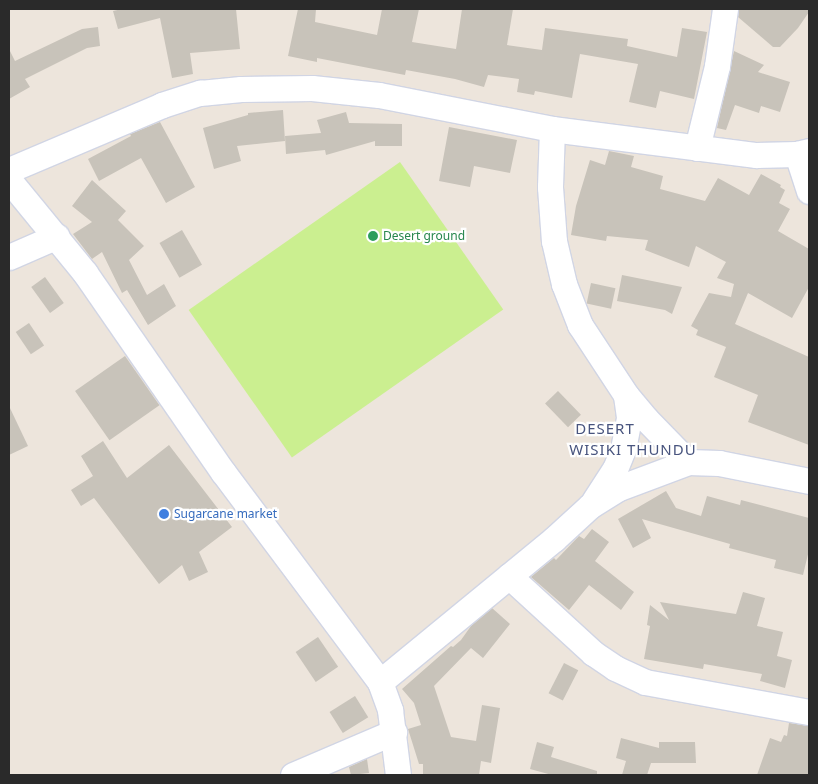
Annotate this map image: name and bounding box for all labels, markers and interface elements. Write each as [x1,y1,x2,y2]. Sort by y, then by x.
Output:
place label: Desert ground [383,229,465,243]
marker: Desert ground [367,230,379,242]
district label: DESERT [574,420,636,438]
district label: WISIKI THUNDU [568,441,698,459]
place label: Sugarcane market [174,507,277,521]
marker: Sugarcane market [158,508,170,520]

